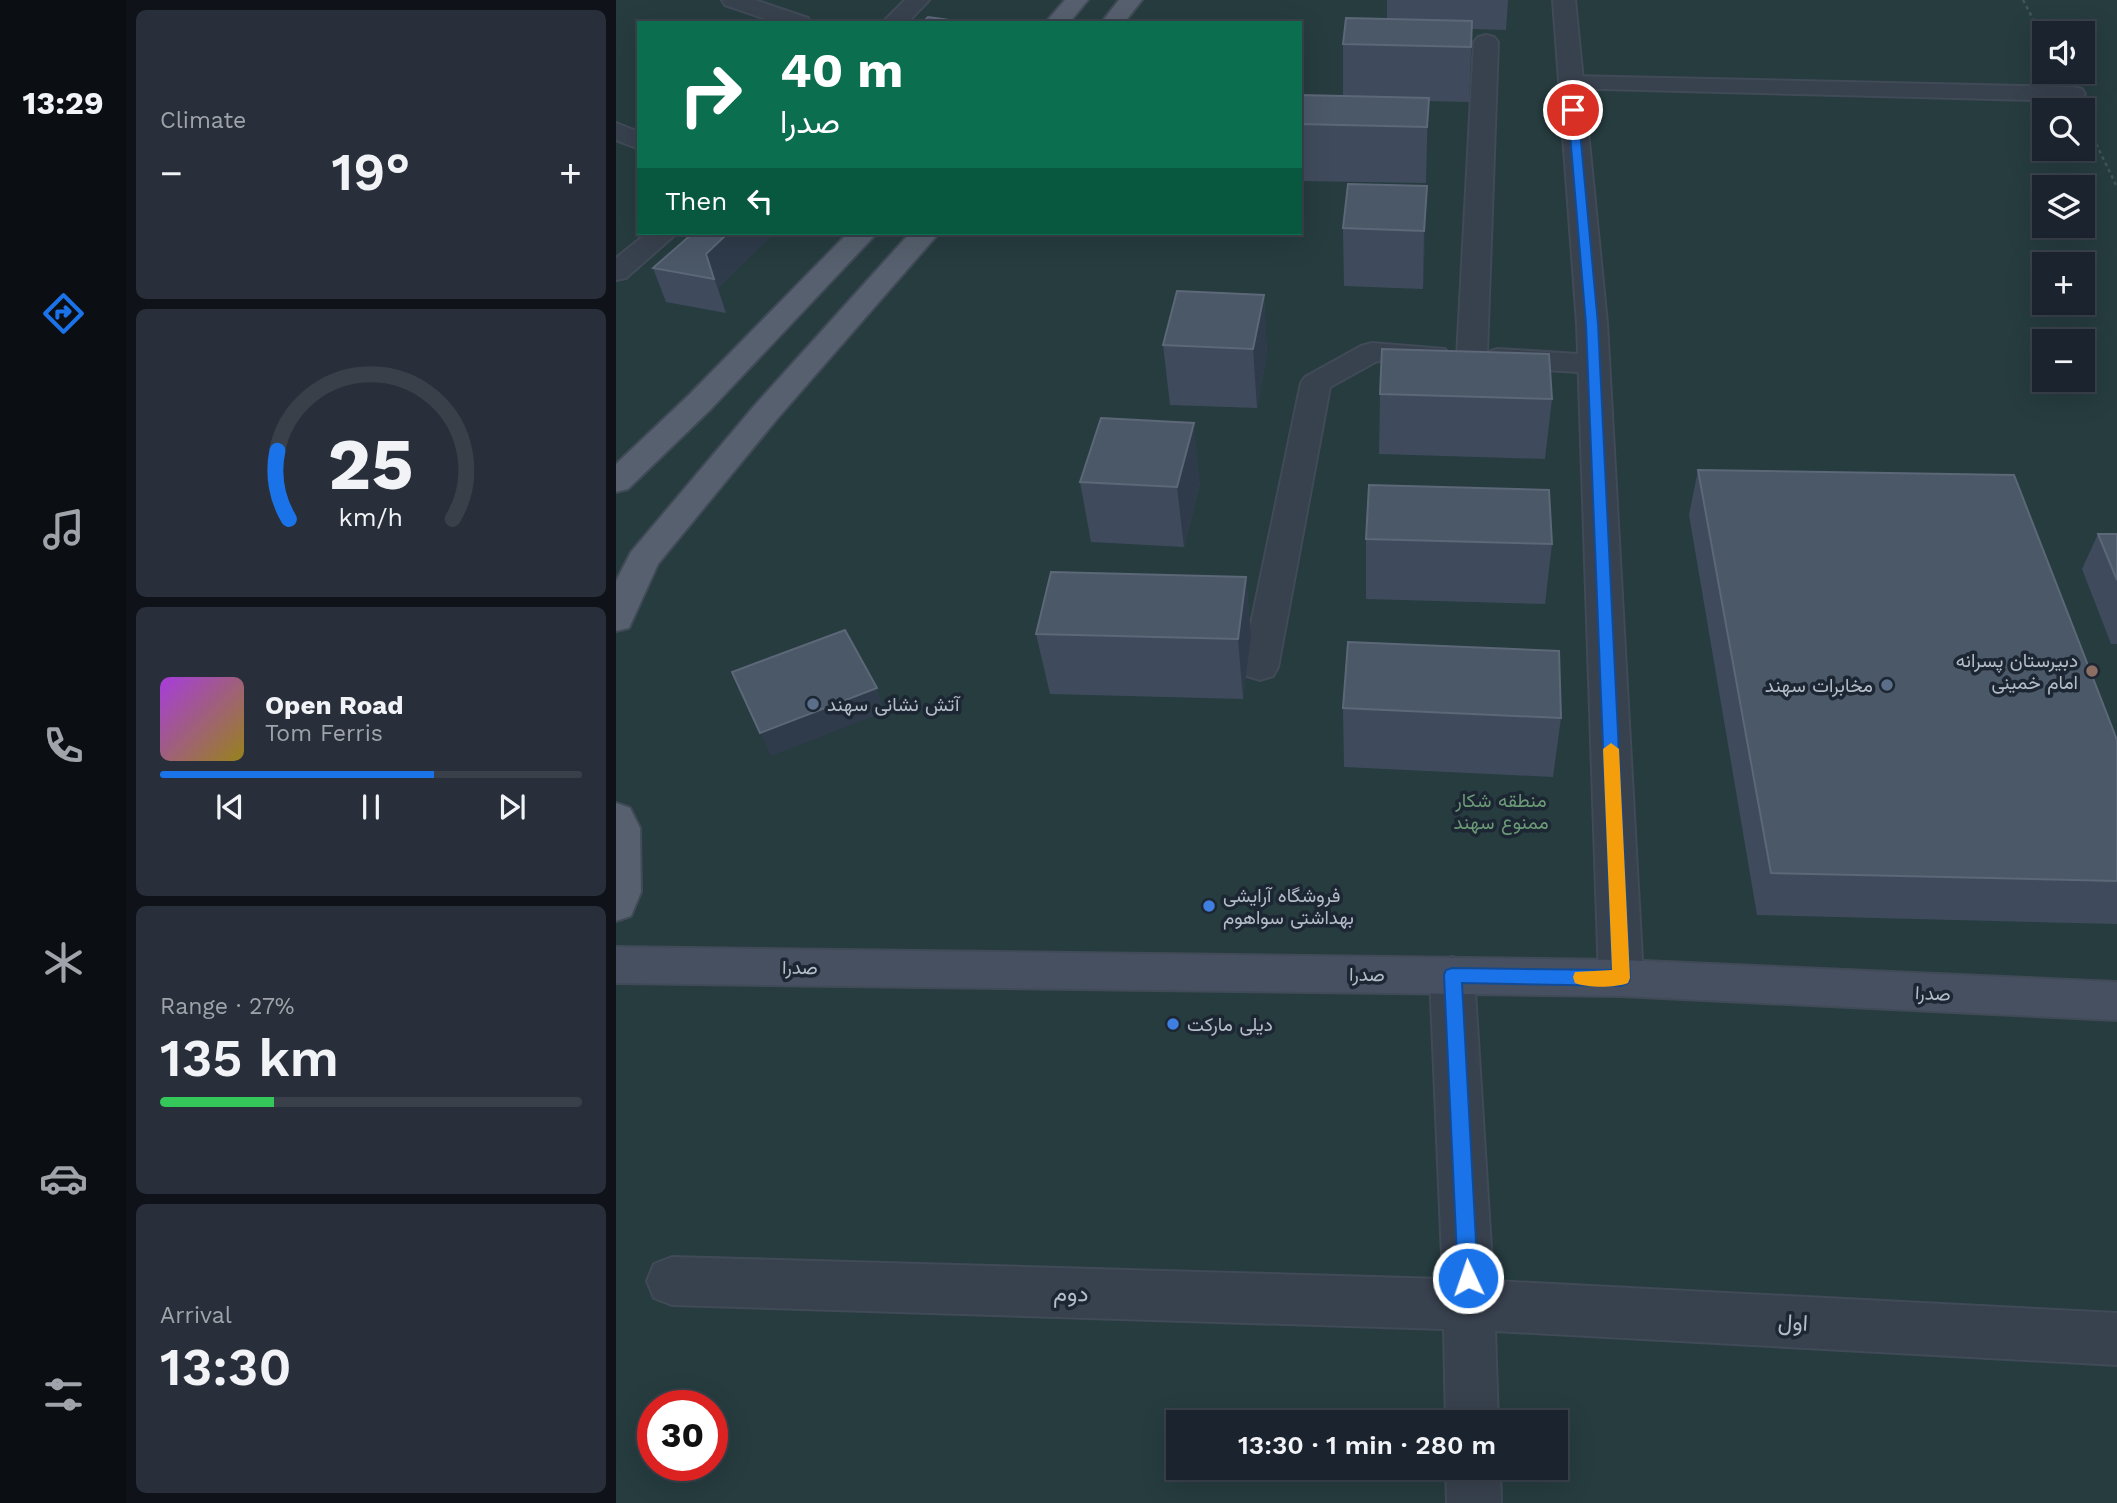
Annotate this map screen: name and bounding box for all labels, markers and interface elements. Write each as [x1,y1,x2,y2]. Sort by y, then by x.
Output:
map controls [2032,21,2095,392]
button: sound [2032,21,2095,84]
text: 40 m [780,41,903,99]
icon: right [665,49,756,140]
pin [1543,80,1603,140]
text: 13:29 [22,84,104,122]
icon: arrive [1554,91,1592,129]
button: search [2032,98,2095,161]
text: صدرا [780,103,840,141]
text: Climate [160,107,246,134]
text: 19° [332,142,410,203]
text: − [160,151,183,195]
text: + [559,151,582,195]
button: layers [2032,175,2095,238]
icon: left [741,182,779,220]
text: Then [665,186,727,216]
button: + [2032,252,2095,315]
icon: directions [39,289,88,338]
button: − [2032,329,2095,392]
text: 25 [328,421,414,507]
text: km/h [339,503,403,532]
icon: music [39,505,88,554]
place label: دبیرستان پسرانه امام خمینی [1956,649,2078,695]
marker: دبیرستان پسرانه امام خمینی [2084,663,2100,679]
place label: مخابرات سهند [1765,674,1873,697]
marker: مخابرات سهند [1879,677,1895,693]
text: Open Road [265,690,403,720]
place label: آتش نشانی سهند [827,693,961,716]
marker: آتش نشانی سهند [805,696,821,712]
text: Tom Ferris [265,720,383,747]
icon: phone [39,721,88,770]
icon: previous [211,788,249,826]
icon: pause [352,788,390,826]
icon: next [493,788,531,826]
park label: منطقه شکار ممنوع سهند [1453,789,1549,835]
place label: فروشگاه آرایشی بهداشتی سواهوم [1223,884,1354,930]
marker: فروشگاه آرایشی بهداشتی سواهوم [1201,898,1217,914]
icon: climate [39,938,88,987]
street label: صدرا [782,956,818,979]
street label: صدرا [1349,963,1385,986]
street label: صدرا [1915,981,1951,1006]
text: Range · 27% [160,993,294,1020]
place label: دیلی مارکت [1187,1013,1273,1036]
marker: دیلی مارکت [1165,1016,1181,1032]
text: 135 km [160,1028,339,1089]
icon: car [39,1154,88,1203]
position arrow [1431,1241,1505,1315]
street label: دوم [1053,1279,1089,1309]
text: Arrival [160,1302,232,1329]
street label: اول [1777,1308,1809,1338]
text: 13:30 [160,1337,292,1398]
icon: filters [39,1370,88,1419]
speed limit sign: 30 [637,1390,728,1481]
text: 13:30 · 1 min · 280 m [1238,1430,1496,1460]

